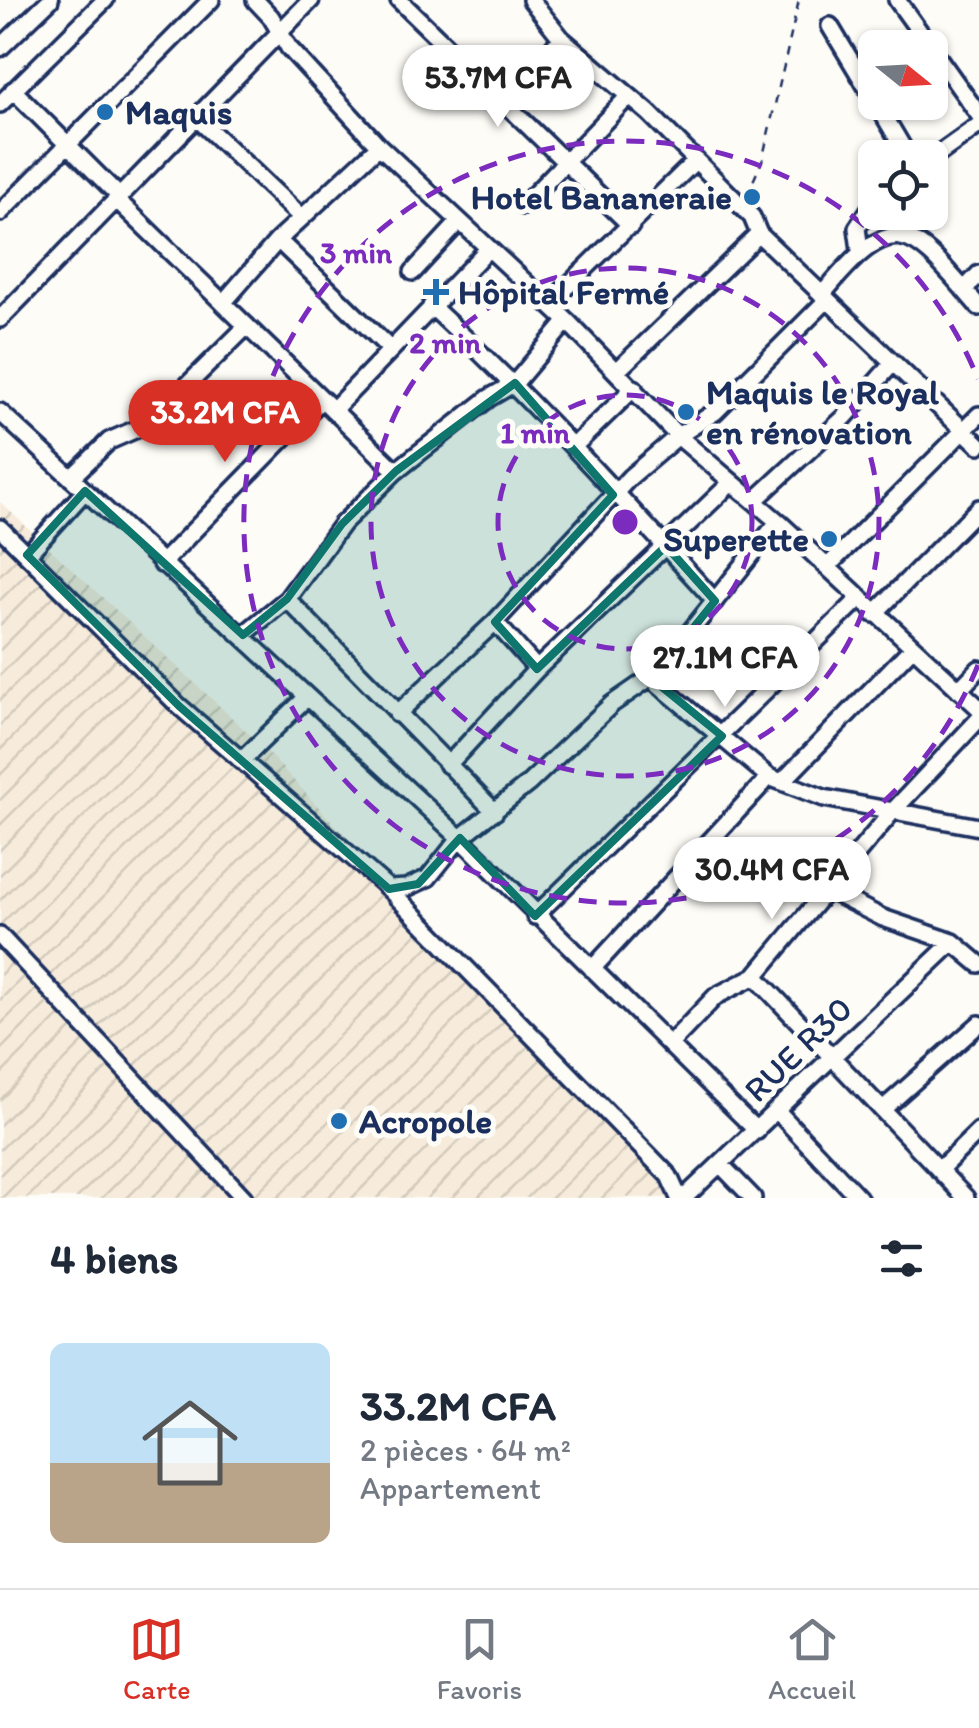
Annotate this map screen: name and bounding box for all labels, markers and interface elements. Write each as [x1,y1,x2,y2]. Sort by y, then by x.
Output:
north arrow [858,30,948,120]
map controls [858,30,948,230]
pin: 53.7M CFA [384,45,612,130]
text: 53.7M CFA [424,58,572,96]
place label: Maquis [125,91,232,133]
marker: Maquis [94,101,116,123]
button: locate [858,140,948,230]
place label: Hotel Bananeraie [471,176,732,218]
marker: Hotel Bananeraie [741,186,763,208]
text: 3 min [320,234,393,271]
place label: Hôpital Fermé [458,271,669,313]
marker: Hôpital Fermé [423,279,449,305]
text: 2 min [409,324,482,361]
place label: Maquis le Royal en rénovation [706,371,939,453]
pin: 33.2M CFA [111,380,339,465]
text: 33.2M CFA [150,393,300,431]
marker: Maquis le Royal en rénovation [675,401,697,423]
text: 1 min [500,414,571,451]
centre of rings [607,504,643,540]
place label: Superette [663,518,809,560]
marker: Superette [818,528,840,550]
pin: 27.1M CFA [611,625,839,710]
text: 27.1M CFA [652,638,798,676]
pin: 30.4M CFA [658,837,886,922]
text: 30.4M CFA [695,850,849,888]
street label: RUE R30 [735,987,861,1111]
place label: Acropole [359,1100,492,1142]
marker: Acropole [328,1110,350,1132]
icon: filters [874,1231,929,1286]
text: 4 biens [50,1233,179,1284]
text: 33.2M CFA [360,1380,556,1431]
icon: home [130,1383,250,1503]
text: 2 pièces · 64 m² [360,1431,571,1469]
text: Appartement [360,1469,541,1507]
tab: Carte [123,1612,191,1706]
tab: Favoris [437,1612,522,1706]
tab: Accueil [768,1612,856,1706]

